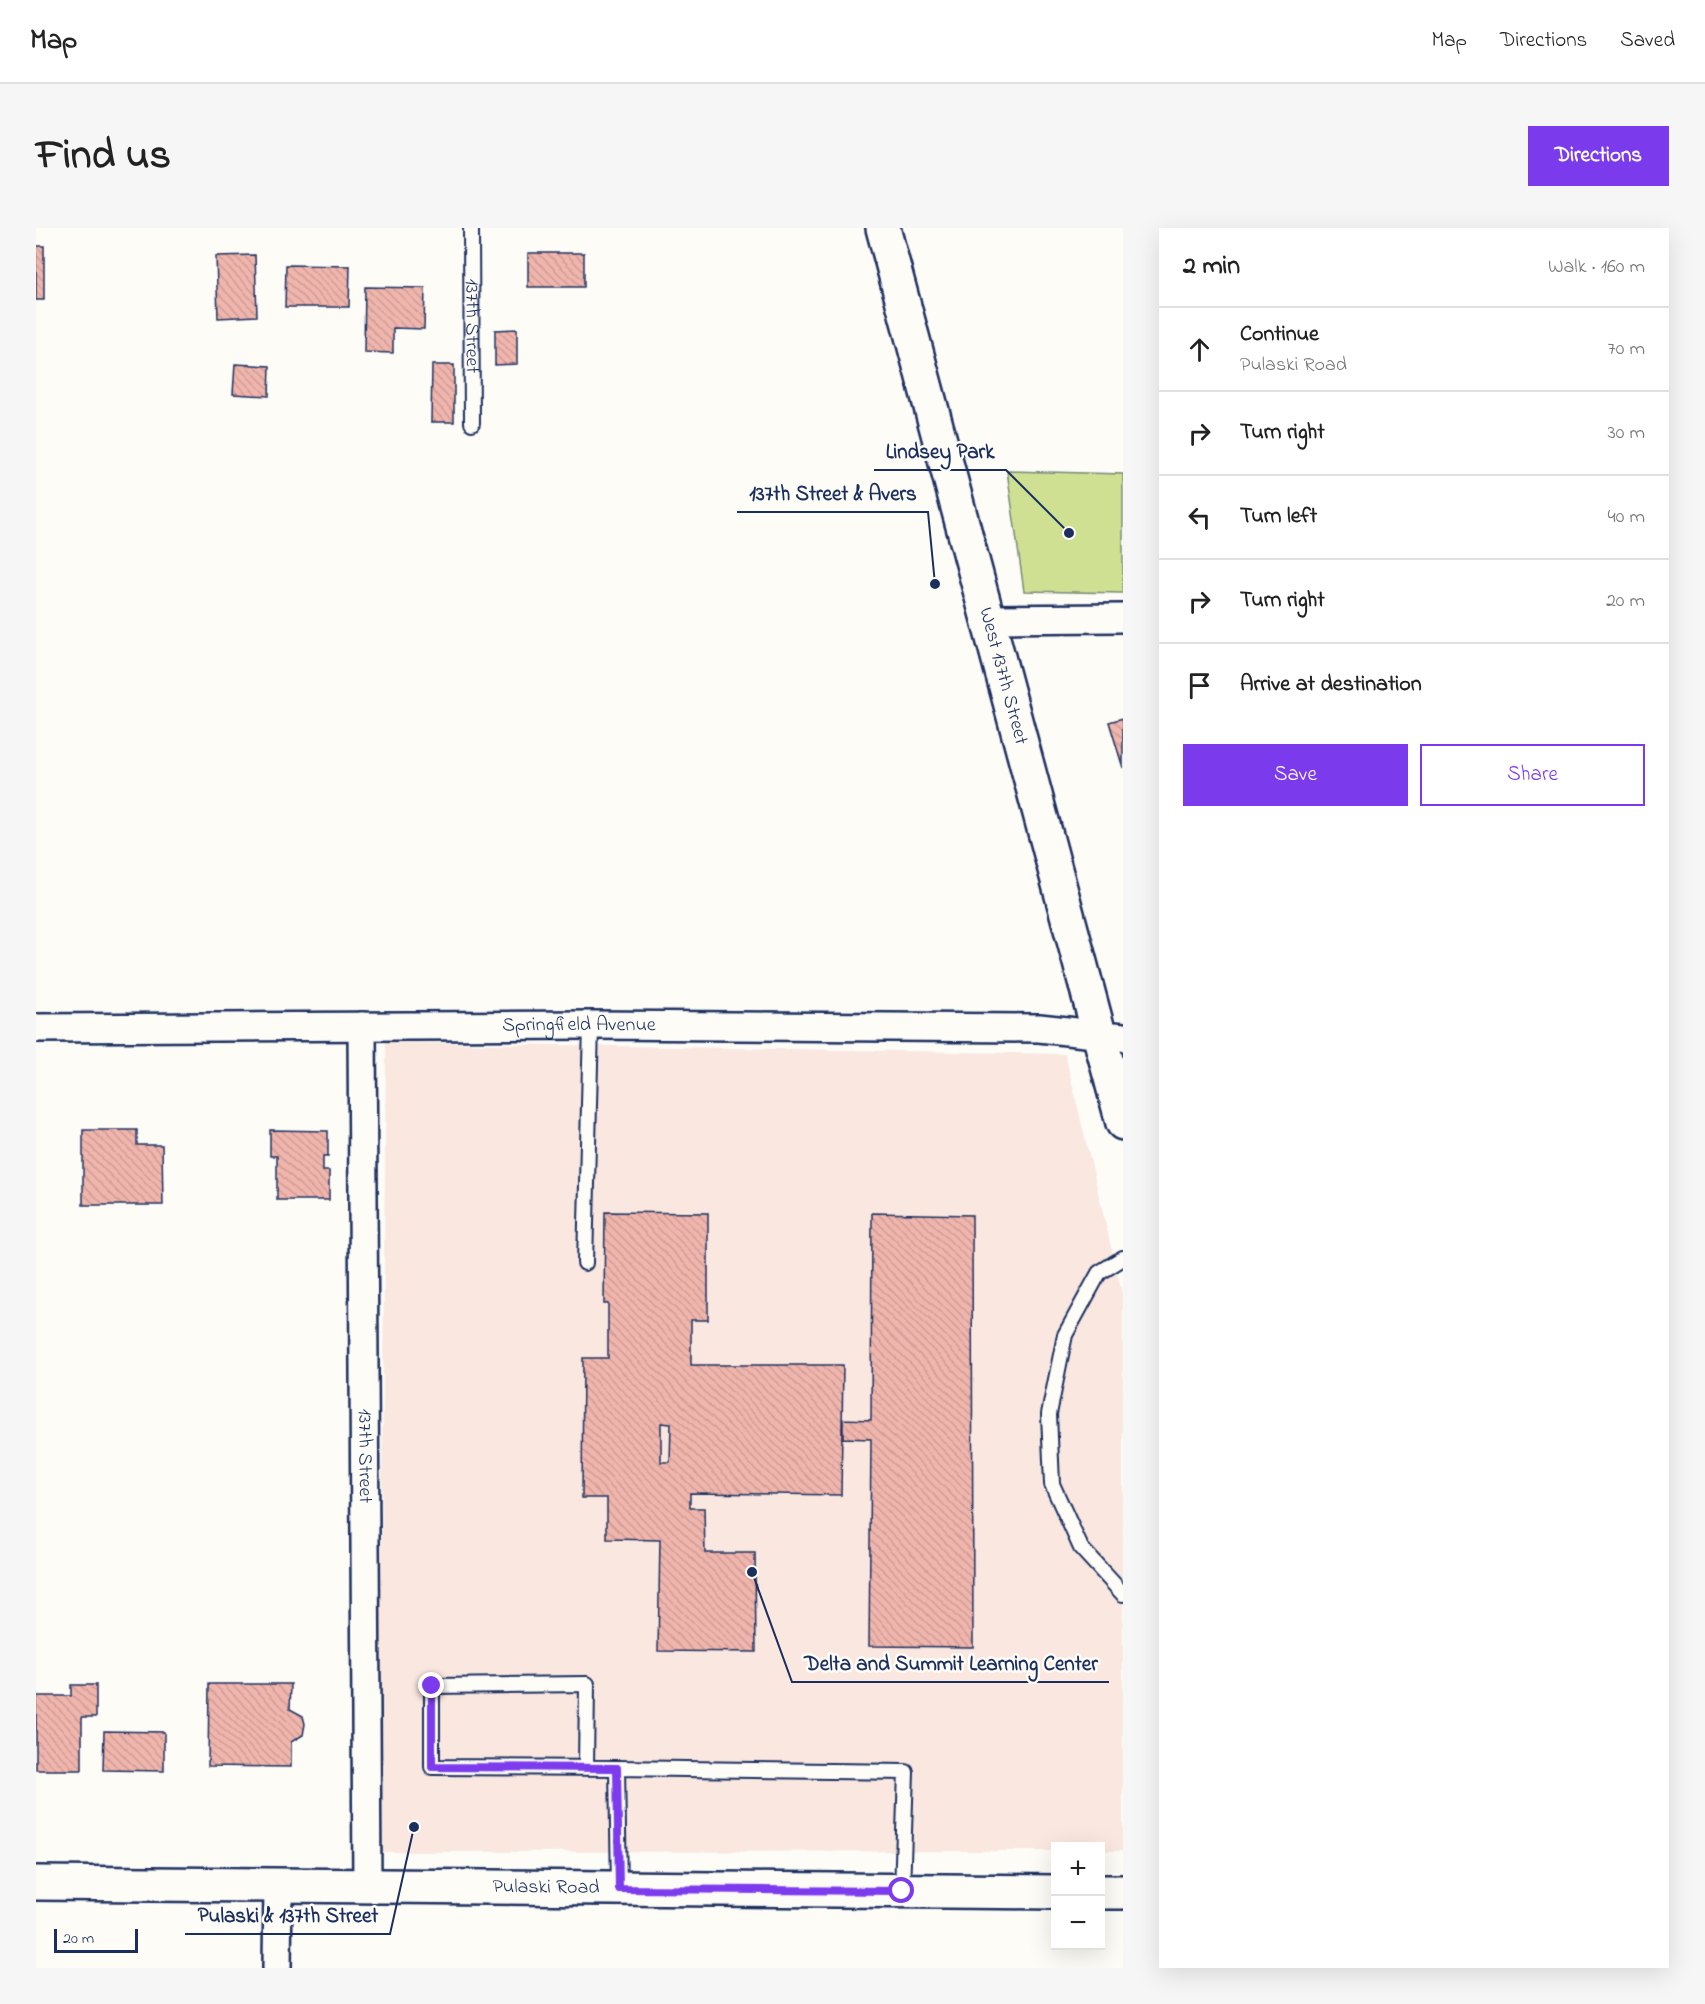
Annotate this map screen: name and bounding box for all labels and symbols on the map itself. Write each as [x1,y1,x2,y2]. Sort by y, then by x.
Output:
street label: 137th Street [457,279,486,374]
callout: Lindsey Park [874,431,1006,470]
text: Lindsey Park [886,438,995,470]
callout: 137th Street & Avers [737,473,928,512]
text: 137th Street & Avers [749,480,917,510]
street label: West 137th Street [971,604,1036,748]
street label: Springfield Avenue [502,1011,656,1041]
street label: 137th Street [350,1409,379,1504]
callout: Delta and Summit Learning Center [792,1643,1109,1682]
text: Delta and Summit Learning Center [803,1650,1098,1682]
route end [418,1672,444,1698]
street label: Pulaski Road [492,1873,600,1902]
route start [888,1877,914,1903]
callout: Pulaski & 137th Street [185,1895,390,1934]
text: Pulaski & 137th Street [198,1902,379,1932]
scale bar [54,1926,138,1954]

